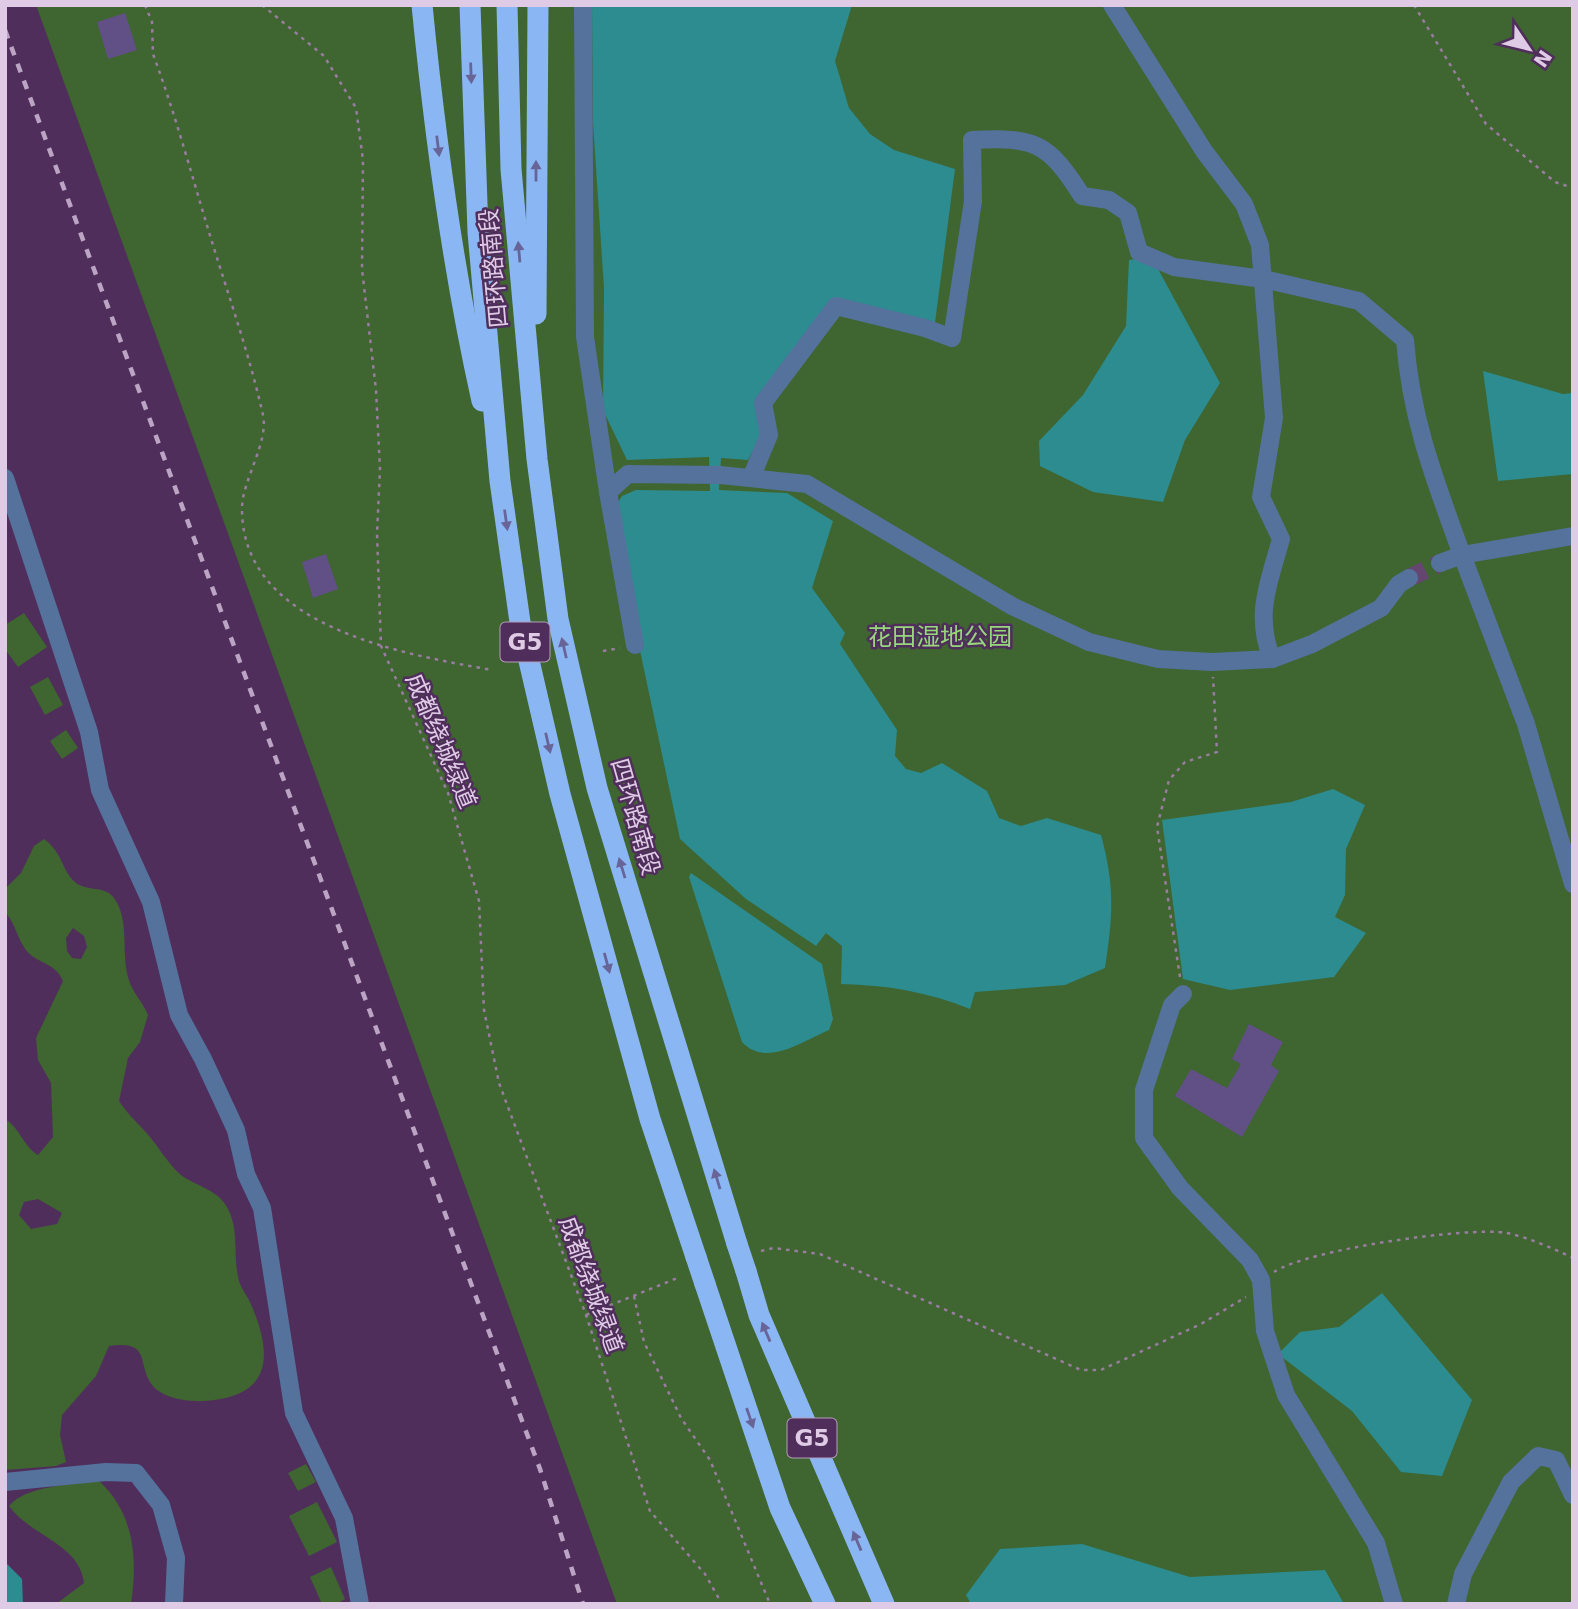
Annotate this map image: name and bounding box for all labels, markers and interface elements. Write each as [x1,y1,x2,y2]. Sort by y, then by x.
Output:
north arrow [1494,14,1564,84]
text: N [1529,46,1556,72]
one-way arrow [466,63,477,85]
one-way arrow [433,135,444,157]
one-way arrow [530,159,542,181]
street label: 四环路南段 [475,207,513,329]
one-way arrow [513,241,524,263]
one-way arrow [501,509,512,531]
road number: G5 [500,622,550,662]
park label: 花田湿地公园 [868,623,1012,651]
one-way arrow [558,637,569,659]
street label: 成都绕城绿道 [400,669,482,813]
one-way arrow [543,732,554,754]
street label: 四环路南段 [605,755,665,879]
one-way arrow [616,857,626,878]
one-way arrow [602,953,612,974]
one-way arrow [712,1168,722,1189]
street label: 成都绕城绿道 [553,1213,629,1357]
one-way arrow [761,1322,772,1343]
one-way arrow [745,1408,756,1429]
road number: G5 [788,1418,836,1457]
one-way arrow [851,1531,863,1551]

